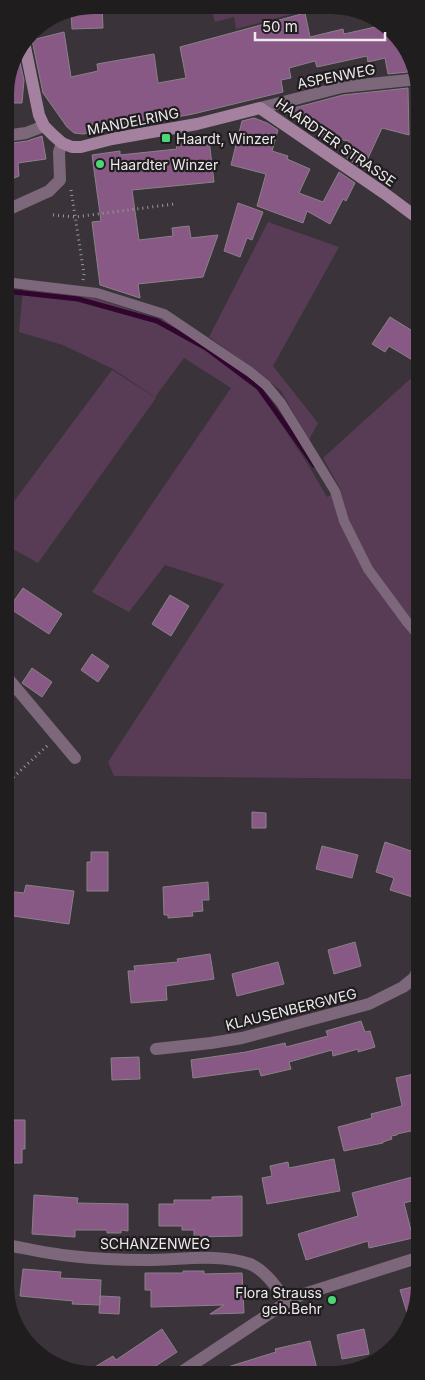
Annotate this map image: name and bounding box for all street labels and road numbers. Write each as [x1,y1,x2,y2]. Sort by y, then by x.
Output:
street label: ASPENWEG [296,60,376,92]
street label: HAARDTER STRASSE [273,94,399,190]
street label: MANDELRING [86,104,180,138]
street label: KLAUSENBERGWEG [224,984,358,1034]
street label: SCHANZENWEG [100,1235,210,1252]

